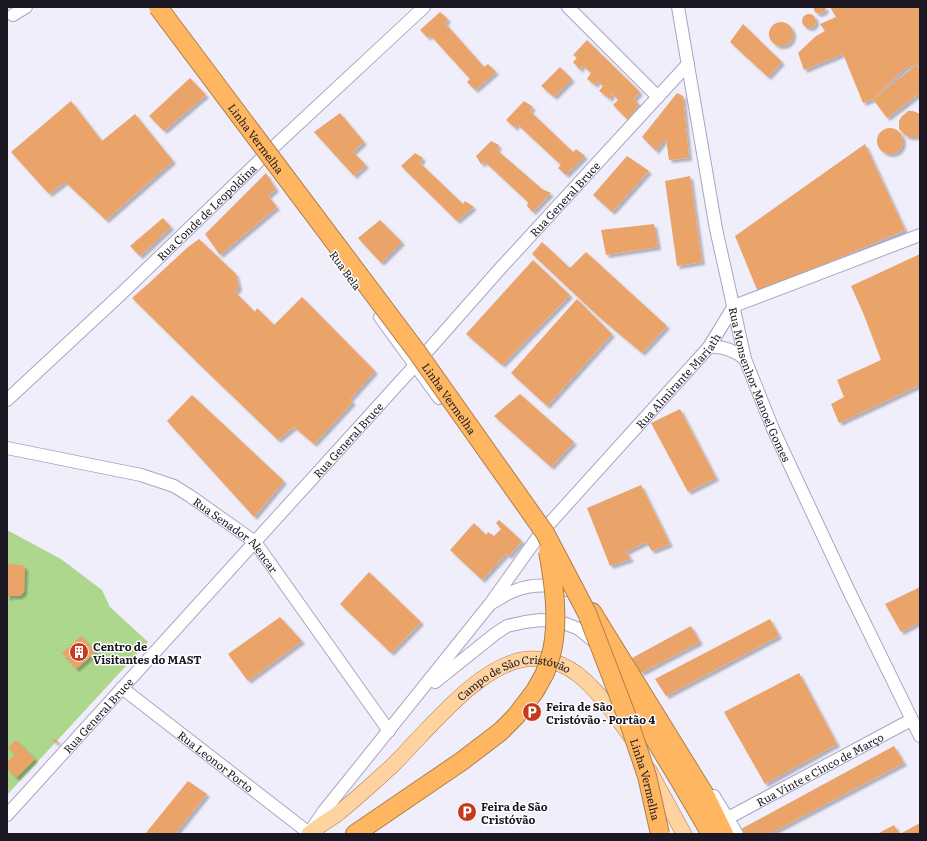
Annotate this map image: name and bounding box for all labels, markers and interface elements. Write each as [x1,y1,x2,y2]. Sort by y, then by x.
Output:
street label: Linha Vermelha [225,100,288,177]
street label: Rua General Bruce [526,157,603,240]
street label: Rua Conde de Leopoldina [153,160,259,264]
street label: Rua Bela [326,247,366,293]
street label: Rua Monsenhor Manoel Gomes [726,305,795,464]
street label: Rua Almirante Mariath [632,330,724,431]
street label: Linha Vermelha [419,359,481,437]
street label: Rua General Bruce [309,398,386,481]
street label: Rua Senador Alencar [190,493,283,576]
place label: Centro de Visitantes do MAST [93,638,202,667]
building icon: Centro de Visitantes do MAST [68,641,90,663]
street label: Campo de São Cristóvão [453,651,574,704]
street label: Rua General Bruce [59,674,136,756]
place label: Feira de São Cristóvão - Portão 4 [546,698,655,727]
parking icon: Feira de São Cristóvão - Portão 4 [521,701,543,723]
street label: Rua Leonor Porto [175,727,257,795]
street label: Rua Vinte e Cinco de Março [753,728,886,810]
street label: Linha Vermelha [627,736,665,822]
place label: Feira de São Cristóvão [481,798,548,827]
parking icon: Feira de São Cristóvão [456,801,478,823]

